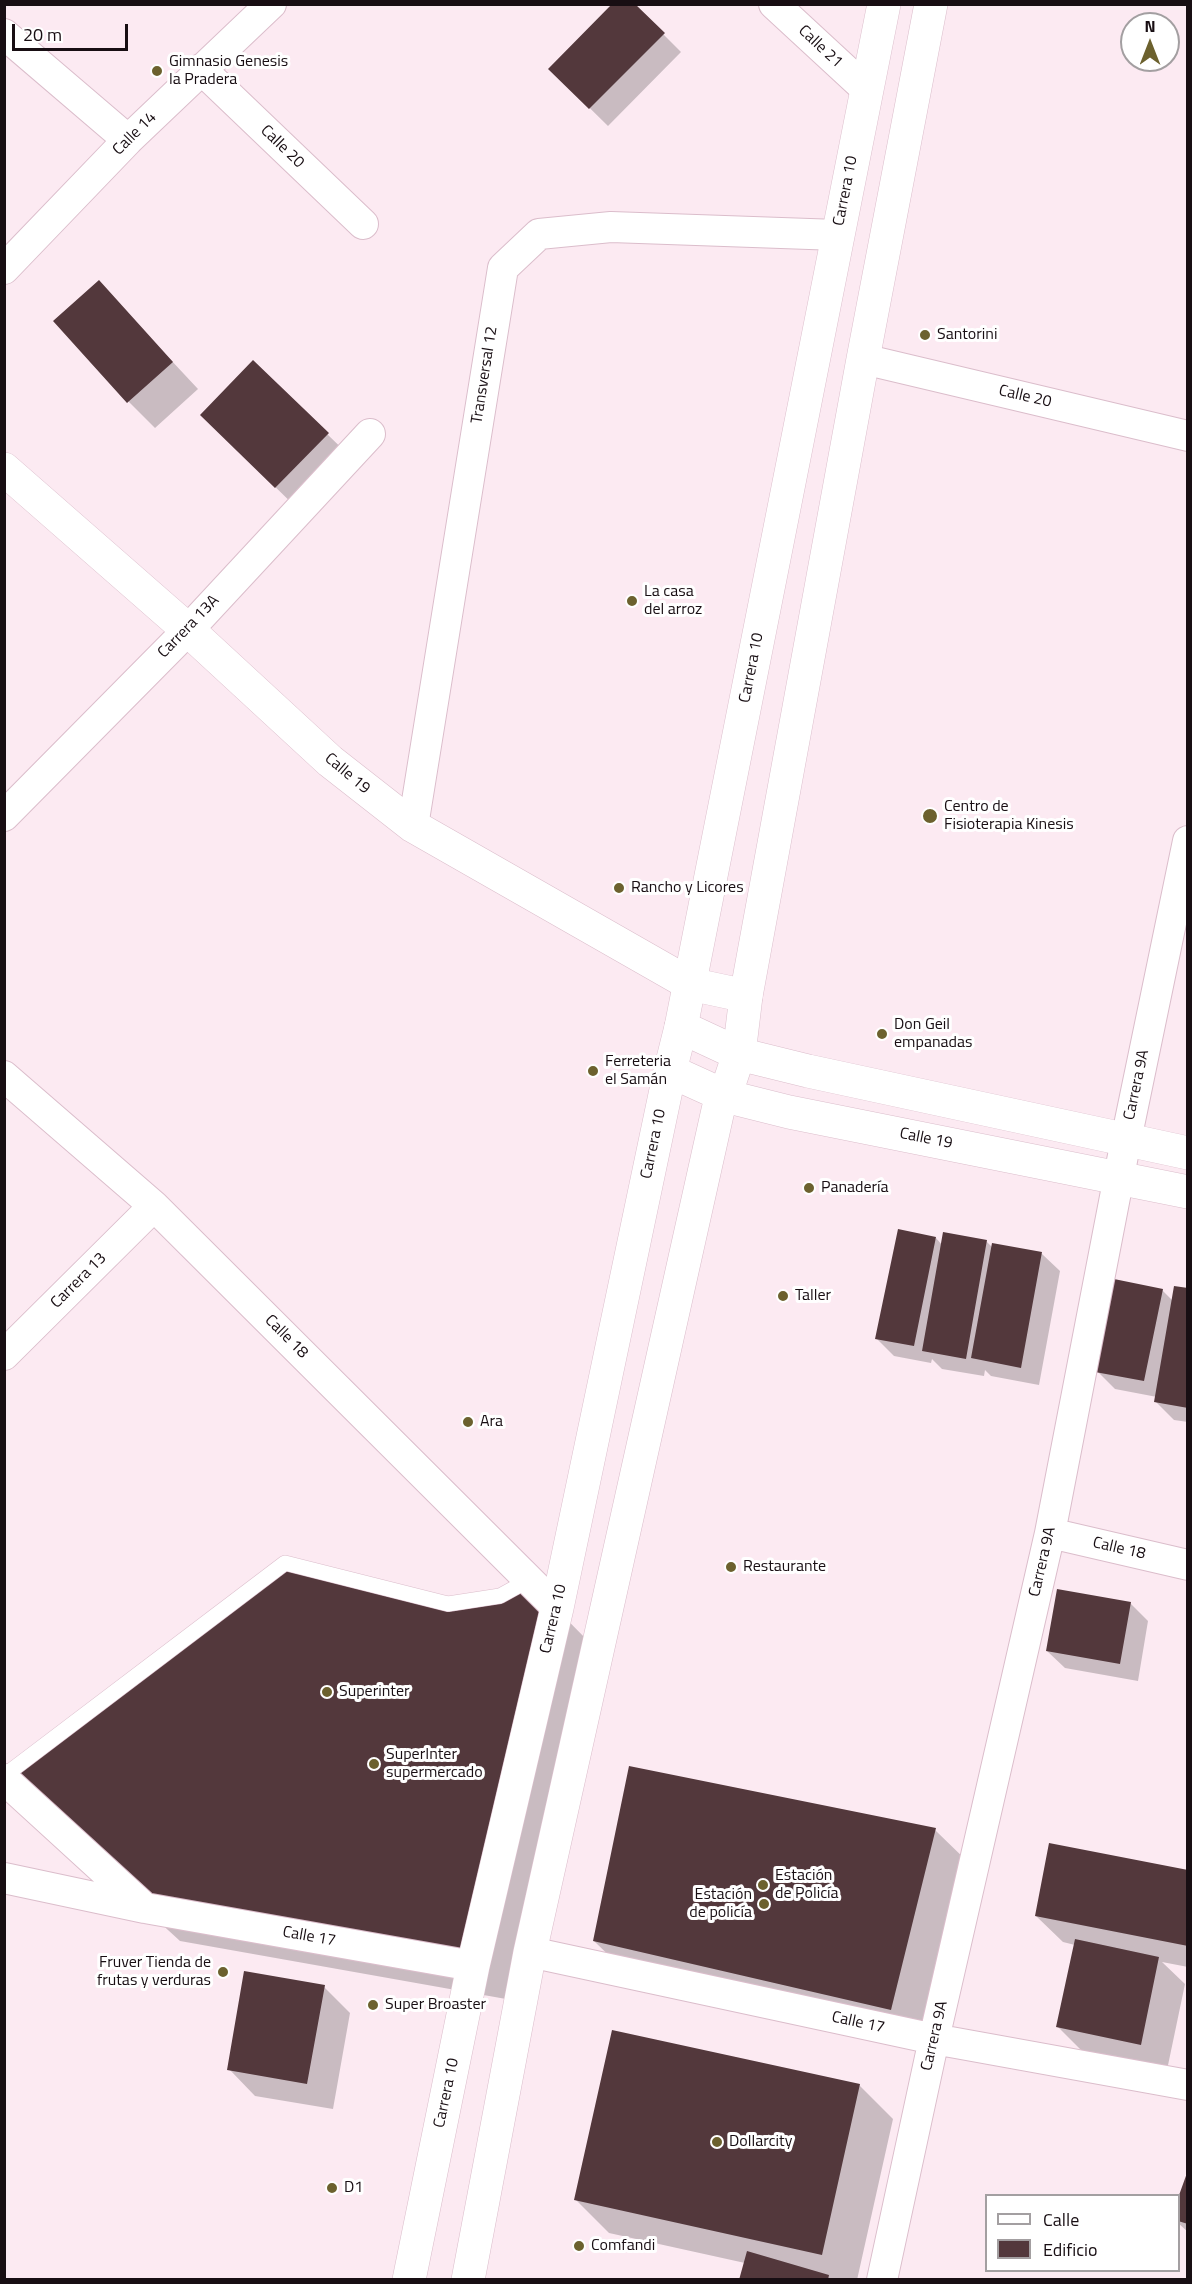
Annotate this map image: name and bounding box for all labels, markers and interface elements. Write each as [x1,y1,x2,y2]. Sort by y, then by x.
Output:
scale bar [15,12,130,50]
north arrow [1120,12,1180,72]
text: N [1144,14,1156,38]
text: 20 m [23,21,62,48]
street label: Calle 21 [794,22,846,72]
place label: Gimnasio Genesis la Pradera [169,52,288,90]
marker: Gimnasio Genesis la Pradera [150,64,164,78]
street label: Calle 14 [109,108,161,160]
street label: Calle 20 [256,121,308,173]
street label: Carrera 10 [830,154,862,228]
street label: Transversal 12 [468,325,502,425]
place label: Santorini [937,325,997,345]
marker: Santorini [918,328,932,342]
street label: Calle 20 [997,382,1053,412]
place label: La casa del arroz [644,582,702,620]
street label: Carrera 13A [154,591,224,663]
marker: La casa del arroz [625,594,639,608]
street label: Carrera 10 [736,631,768,705]
street label: Calle 19 [320,749,374,799]
place label: Centro de Fisioterapia Kinesis [944,797,1074,835]
marker: Centro de Fisioterapia Kinesis [921,807,939,825]
place label: Rancho y Licores [631,878,744,898]
marker: Rancho y Licores [612,881,626,895]
place label: Don Geil empanadas [894,1015,972,1053]
marker: Don Geil empanadas [875,1027,889,1041]
street label: Carrera 9A [1120,1048,1154,1122]
place label: Ferreteria el Samán [605,1052,671,1090]
marker: Ferreteria el Samán [586,1064,600,1078]
street label: Carrera 10 [637,1107,671,1181]
street label: Calle 19 [898,1124,954,1154]
place label: Panadería [821,1178,889,1198]
marker: Panadería [802,1181,816,1195]
street label: Carrera 13 [47,1249,111,1313]
place label: Taller [795,1286,831,1306]
marker: Taller [776,1289,790,1303]
street label: Calle 18 [260,1311,312,1363]
place label: Ara [480,1412,503,1432]
marker: Ara [461,1415,475,1429]
street label: Carrera 9A [1026,1525,1060,1599]
street label: Calle 18 [1091,1534,1147,1564]
place label: Restaurante [743,1557,826,1577]
marker: Restaurante [724,1560,738,1574]
street label: Carrera 10 [537,1582,571,1656]
place label: Superinter [339,1682,409,1702]
marker: Superinter [320,1685,334,1699]
place label: SuperInter supermercado [386,1745,483,1783]
marker: SuperInter supermercado [367,1757,381,1771]
place label: Estación de Policía [775,1866,839,1904]
marker: Estación de Policía [756,1878,770,1892]
place label: Estación de policía [689,1885,752,1923]
marker: Estación de policía [757,1897,771,1911]
street label: Calle 17 [281,1923,337,1951]
place label: Fruver Tienda de frutas y verduras [97,1953,211,1991]
marker: Fruver Tienda de frutas y verduras [216,1965,230,1979]
place label: Super Broaster [385,1995,486,2015]
marker: Super Broaster [366,1998,380,2012]
street label: Carrera 9A [918,1999,952,2073]
street label: Calle 17 [830,2008,886,2038]
street label: Carrera 10 [430,2056,464,2130]
place label: Dollarcity [729,2132,792,2152]
marker: Dollarcity [710,2135,724,2149]
place label: D1 [344,2178,363,2198]
marker: D1 [325,2181,339,2195]
legend [985,2194,1180,2272]
text: Calle [1043,2206,1079,2233]
place label: Comfandi [591,2236,655,2256]
text: Edificio [1043,2236,1097,2263]
marker: Comfandi [572,2239,586,2253]

